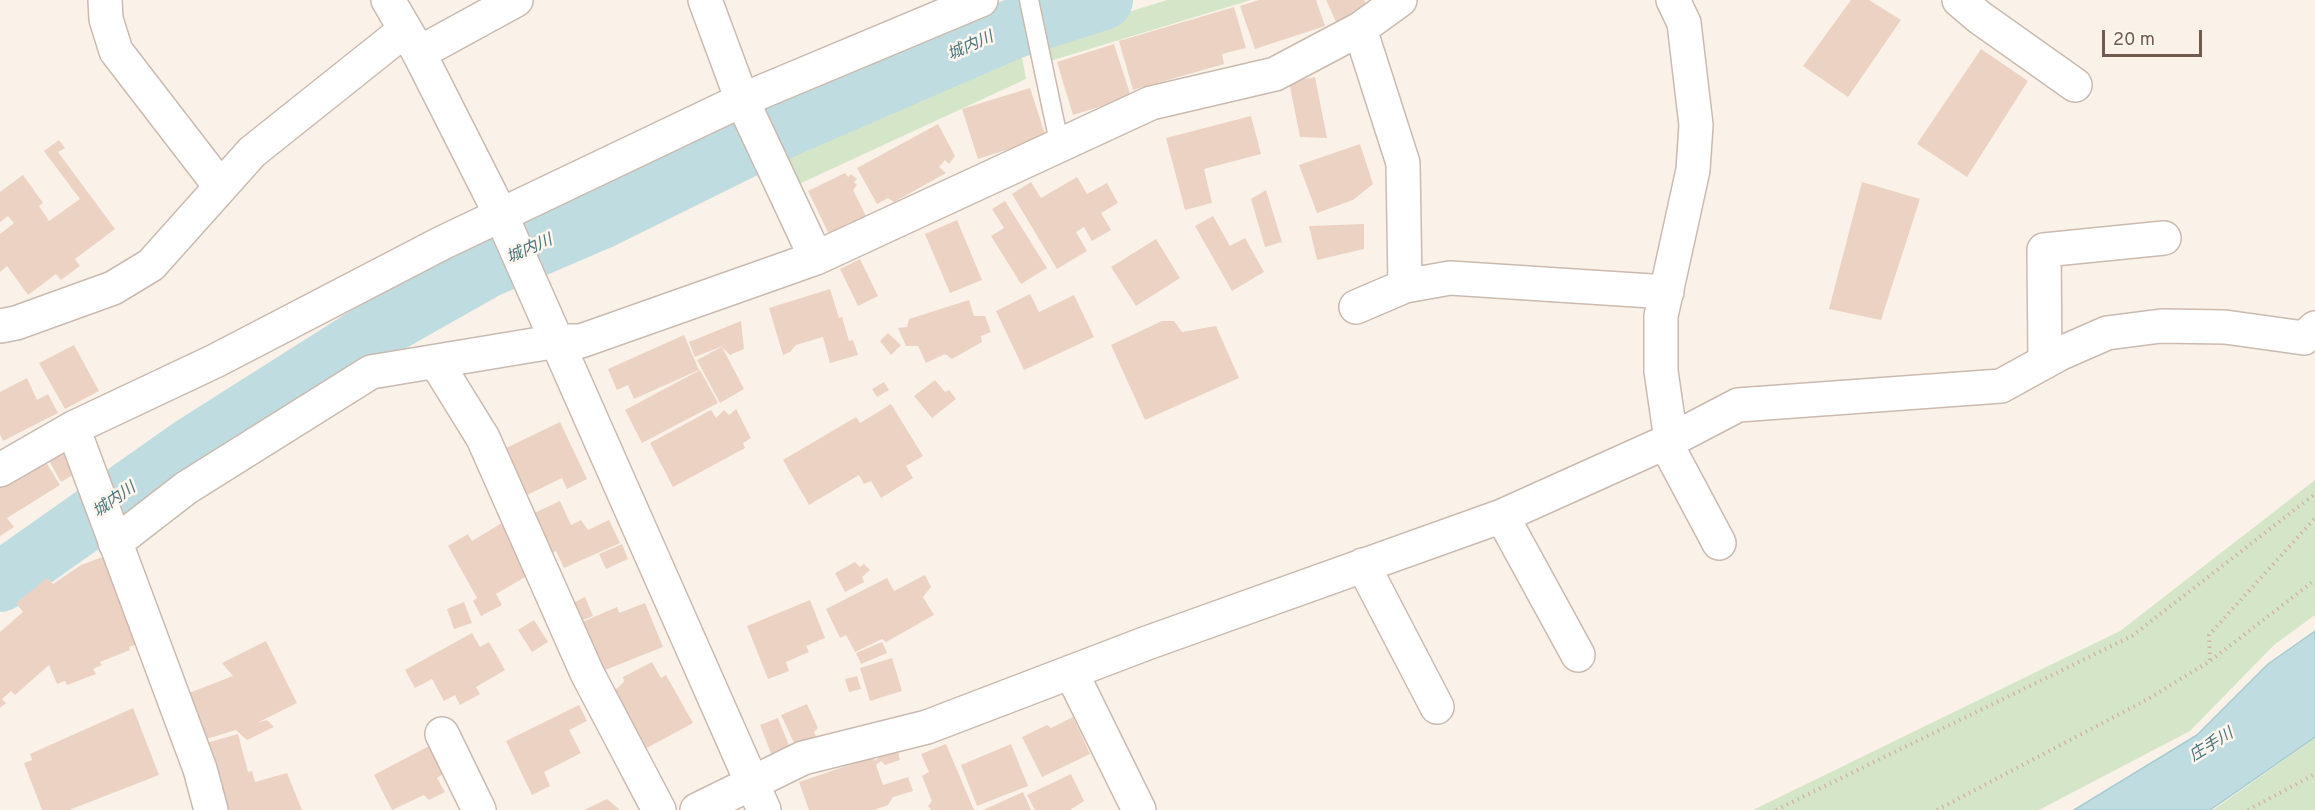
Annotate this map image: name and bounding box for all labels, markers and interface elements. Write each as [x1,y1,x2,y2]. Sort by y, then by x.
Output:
scale bar [2105,18,2206,56]
water label: 城内川 [945,28,997,66]
text: 20 m [2113,29,2155,52]
water label: 城内川 [504,231,556,269]
water label: 城内川 [90,479,140,523]
water label: 庄手川 [2187,725,2237,767]

